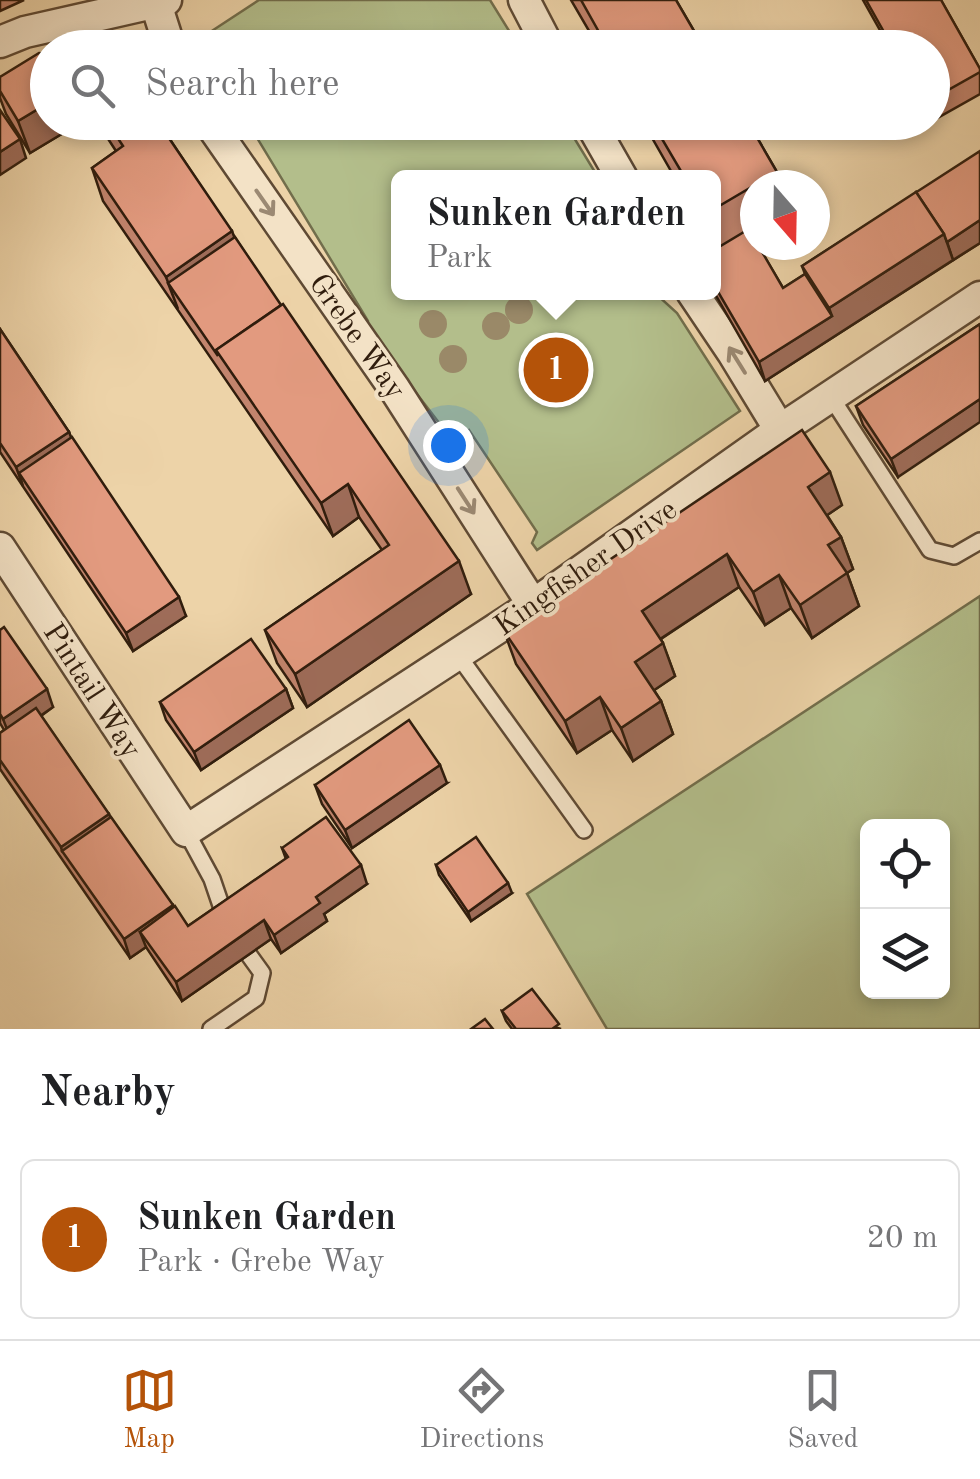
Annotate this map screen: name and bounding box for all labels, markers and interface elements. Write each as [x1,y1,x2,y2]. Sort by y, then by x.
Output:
search box [30,30,950,140]
icon: search [65,58,120,113]
text: Search here [145,66,340,104]
popup [391,170,721,300]
north arrow [740,170,830,260]
one-way arrow [254,188,275,216]
text: Sunken Garden [426,196,686,234]
text: Park [426,243,492,275]
street label: Grebe Way [302,269,410,405]
pin: 1 [524,332,588,408]
one-way arrow [727,346,748,375]
your location [423,420,474,471]
one-way arrow [456,486,477,515]
street label: Kingfisher Drive [489,495,683,643]
street label: Pintail Way [37,618,146,764]
map controls [860,819,950,999]
button: locate [860,819,950,909]
button: layers [860,909,950,999]
text: Nearby [40,1073,176,1115]
text: Sunken Garden [137,1200,396,1238]
text: 1 [65,1223,84,1255]
text: 20 m [867,1223,938,1255]
text: Park · Grebe Way [137,1247,385,1279]
tab: Map [122,1363,177,1458]
tab: Directions [420,1363,544,1458]
tab: Saved [787,1363,858,1458]

